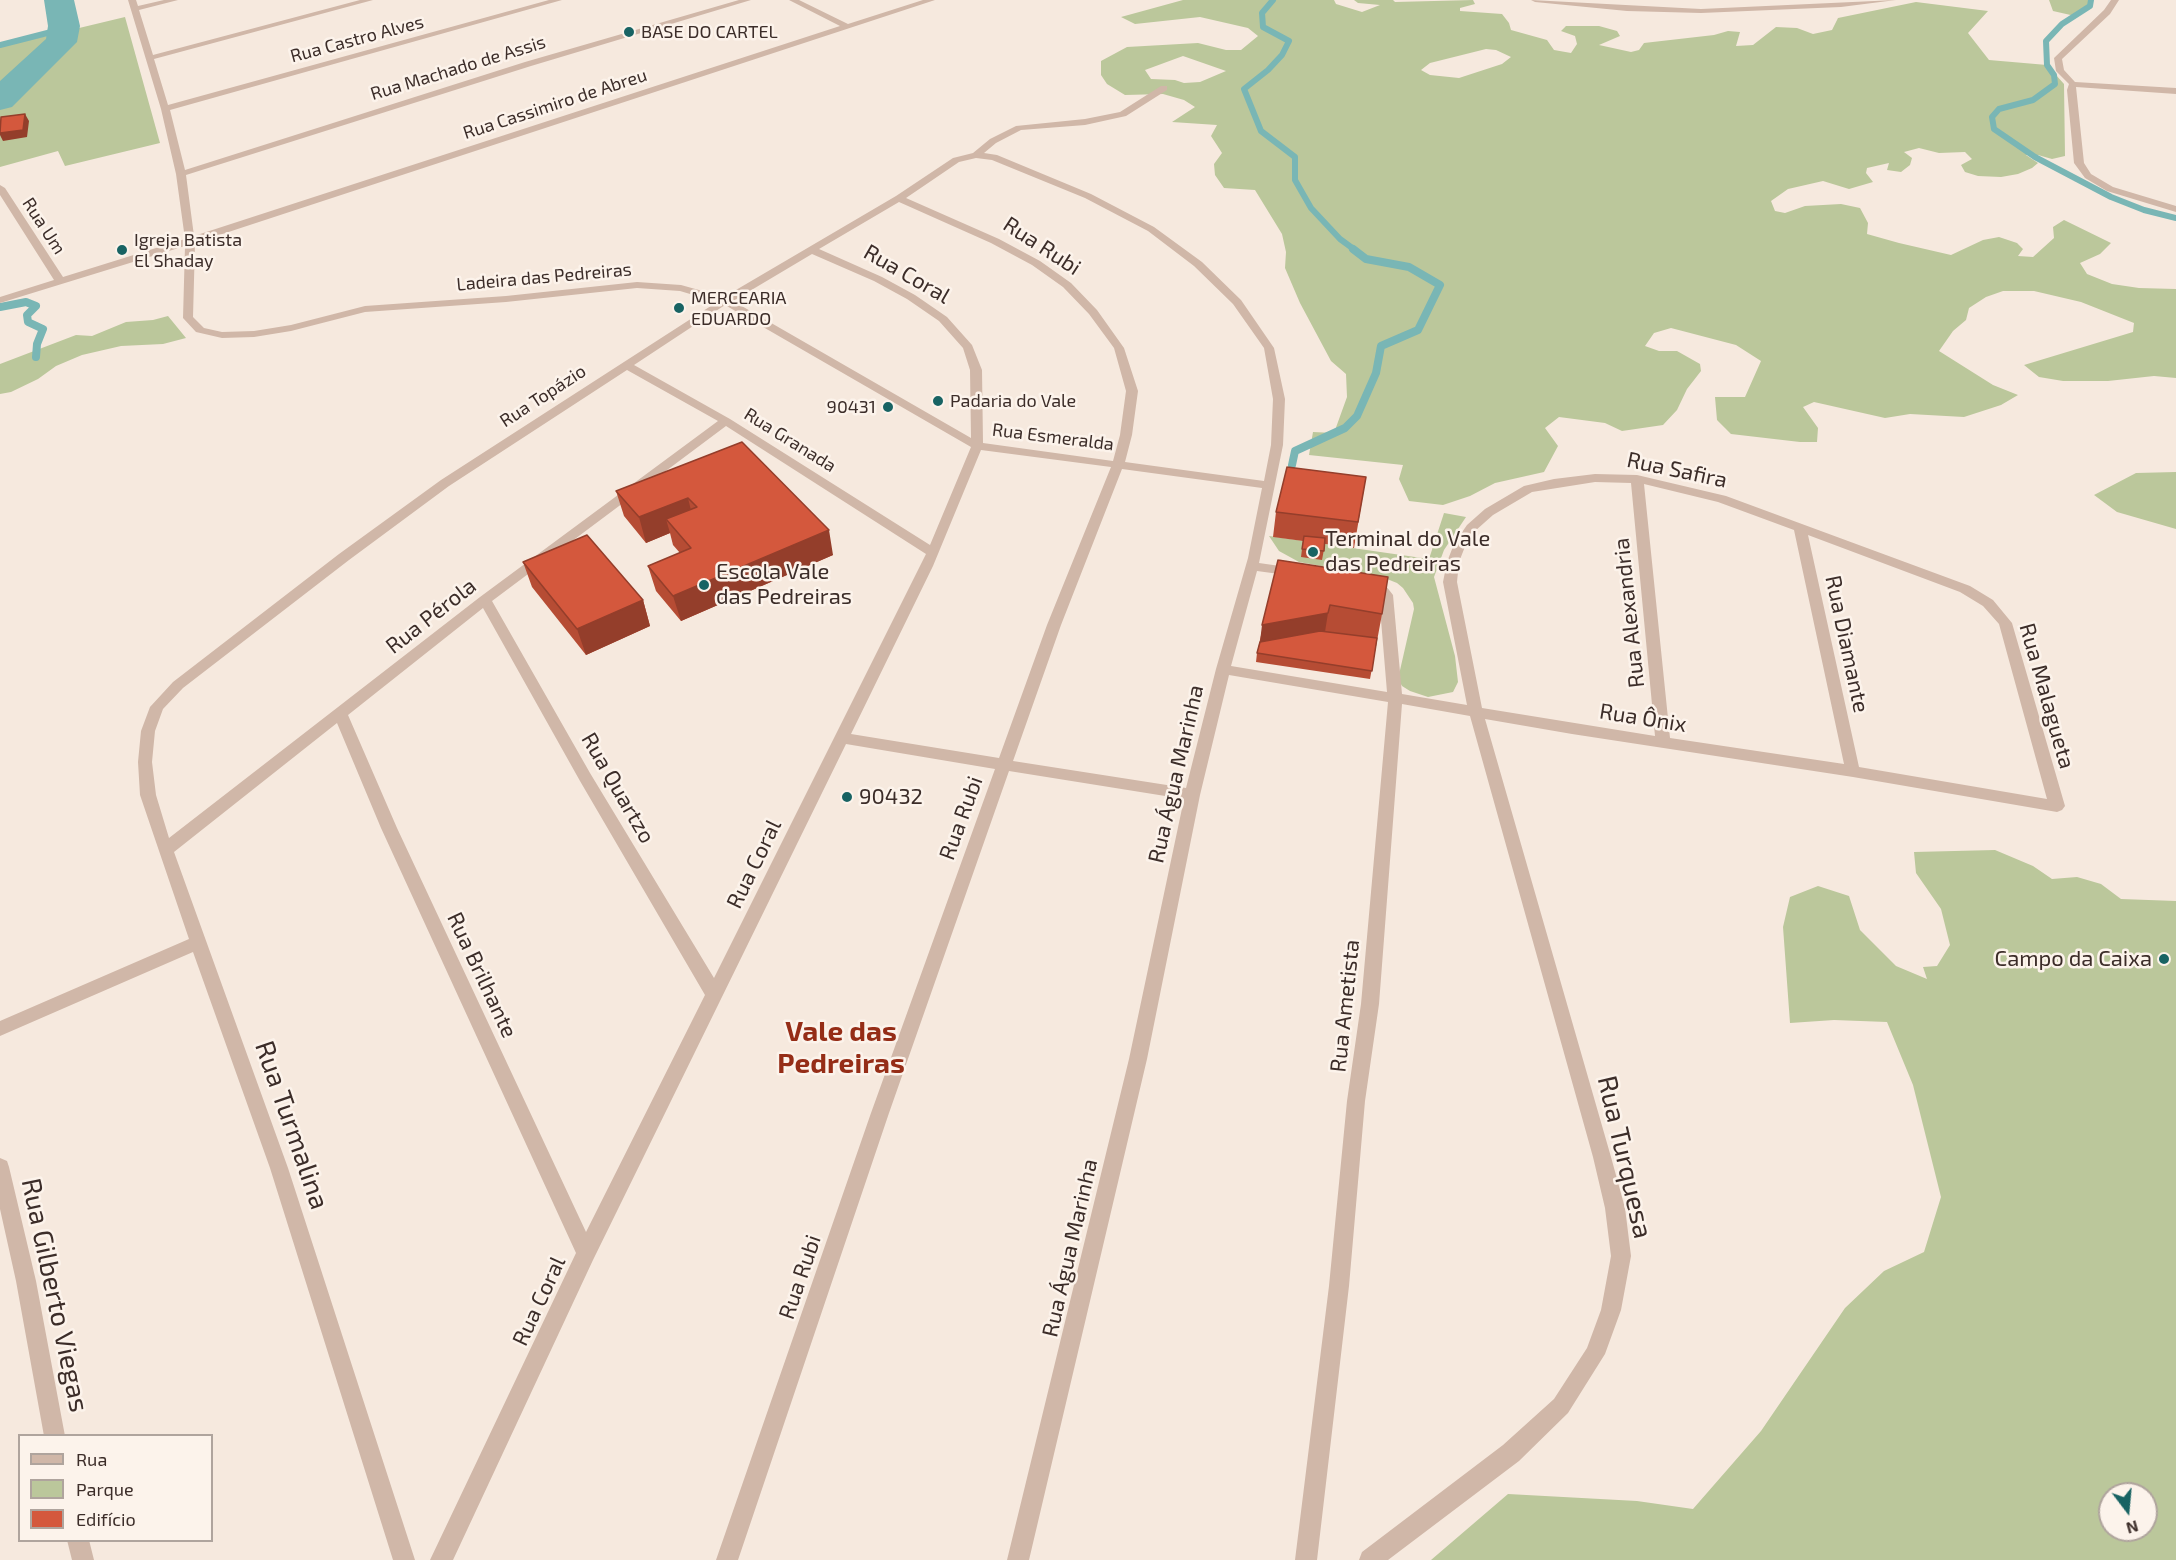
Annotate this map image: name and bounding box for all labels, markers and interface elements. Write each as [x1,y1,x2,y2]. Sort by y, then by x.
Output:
street label: Rua Castro Alves [288,11,426,67]
place label: BASE DO CARTEL [641,21,778,43]
marker: BASE DO CARTEL [622,25,636,39]
street label: Rua Machado de Assis [368,31,548,105]
street label: Rua Cassimiro de Abreu [460,64,650,144]
street label: Rua Um [18,194,70,258]
street label: Rua Rubi [998,211,1086,281]
place label: Igreja Batista El Shaday [134,229,242,272]
street label: Rua Coral [859,239,955,309]
marker: Igreja Batista El Shaday [115,243,129,257]
street label: Ladeira das Pedreiras [455,259,633,295]
place label: MERCEARIA EDUARDO [691,287,787,330]
marker: MERCEARIA EDUARDO [672,301,686,315]
street label: Rua Topázio [496,360,590,432]
place label: Padaria do Vale [950,390,1076,412]
marker: Padaria do Vale [931,394,945,408]
place label: 90431 [827,396,876,418]
marker: 90431 [881,400,895,414]
street label: Rua Granada [740,403,840,477]
street label: Rua Esmeralda [991,419,1115,455]
street label: Rua Safira [1624,447,1730,493]
place label: Terminal do Vale das Pedreiras [1325,526,1490,578]
street label: Rua Alexandria [1608,537,1650,689]
marker: Terminal do Vale das Pedreiras [1306,545,1320,559]
place label: Escola Vale das Pedreiras [716,559,852,610]
street label: Rua Pérola [381,573,481,659]
street label: Rua Diamante [1820,573,1874,715]
marker: Escola Vale das Pedreiras [697,578,711,592]
street label: Rua Malagueta [2014,620,2080,772]
street label: Rua Água Marinha [1143,682,1209,866]
street label: Rua Ônix [1598,698,1688,738]
street label: Rua Quartzo [576,728,660,848]
street label: Rua Rubi [934,772,988,864]
place label: 90432 [859,784,923,810]
marker: 90432 [840,790,854,804]
street label: Rua Coral [721,815,787,913]
street label: Rua Brilhante [441,908,523,1042]
street label: Rua Ametista [1325,938,1365,1074]
place label: Campo da Caixa [1995,946,2152,972]
marker: Campo da Caixa [2157,952,2171,966]
district label: Vale das Pedreiras [777,1015,905,1081]
street label: Rua Turmalina [248,1036,336,1214]
street label: Rua Turquesa [1591,1073,1659,1241]
street label: Rua Água Marinha [1037,1156,1103,1340]
street label: Rua Gilberto Viegas [14,1175,96,1415]
street label: Rua Rubi [773,1231,827,1323]
street label: Rua Coral [507,1252,571,1350]
legend [18,1434,213,1542]
text: Rua [76,1448,107,1470]
text: Parque [76,1478,134,1500]
north arrow [2098,1482,2158,1542]
text: Edifício [76,1508,136,1530]
text: N [2124,1517,2141,1539]

